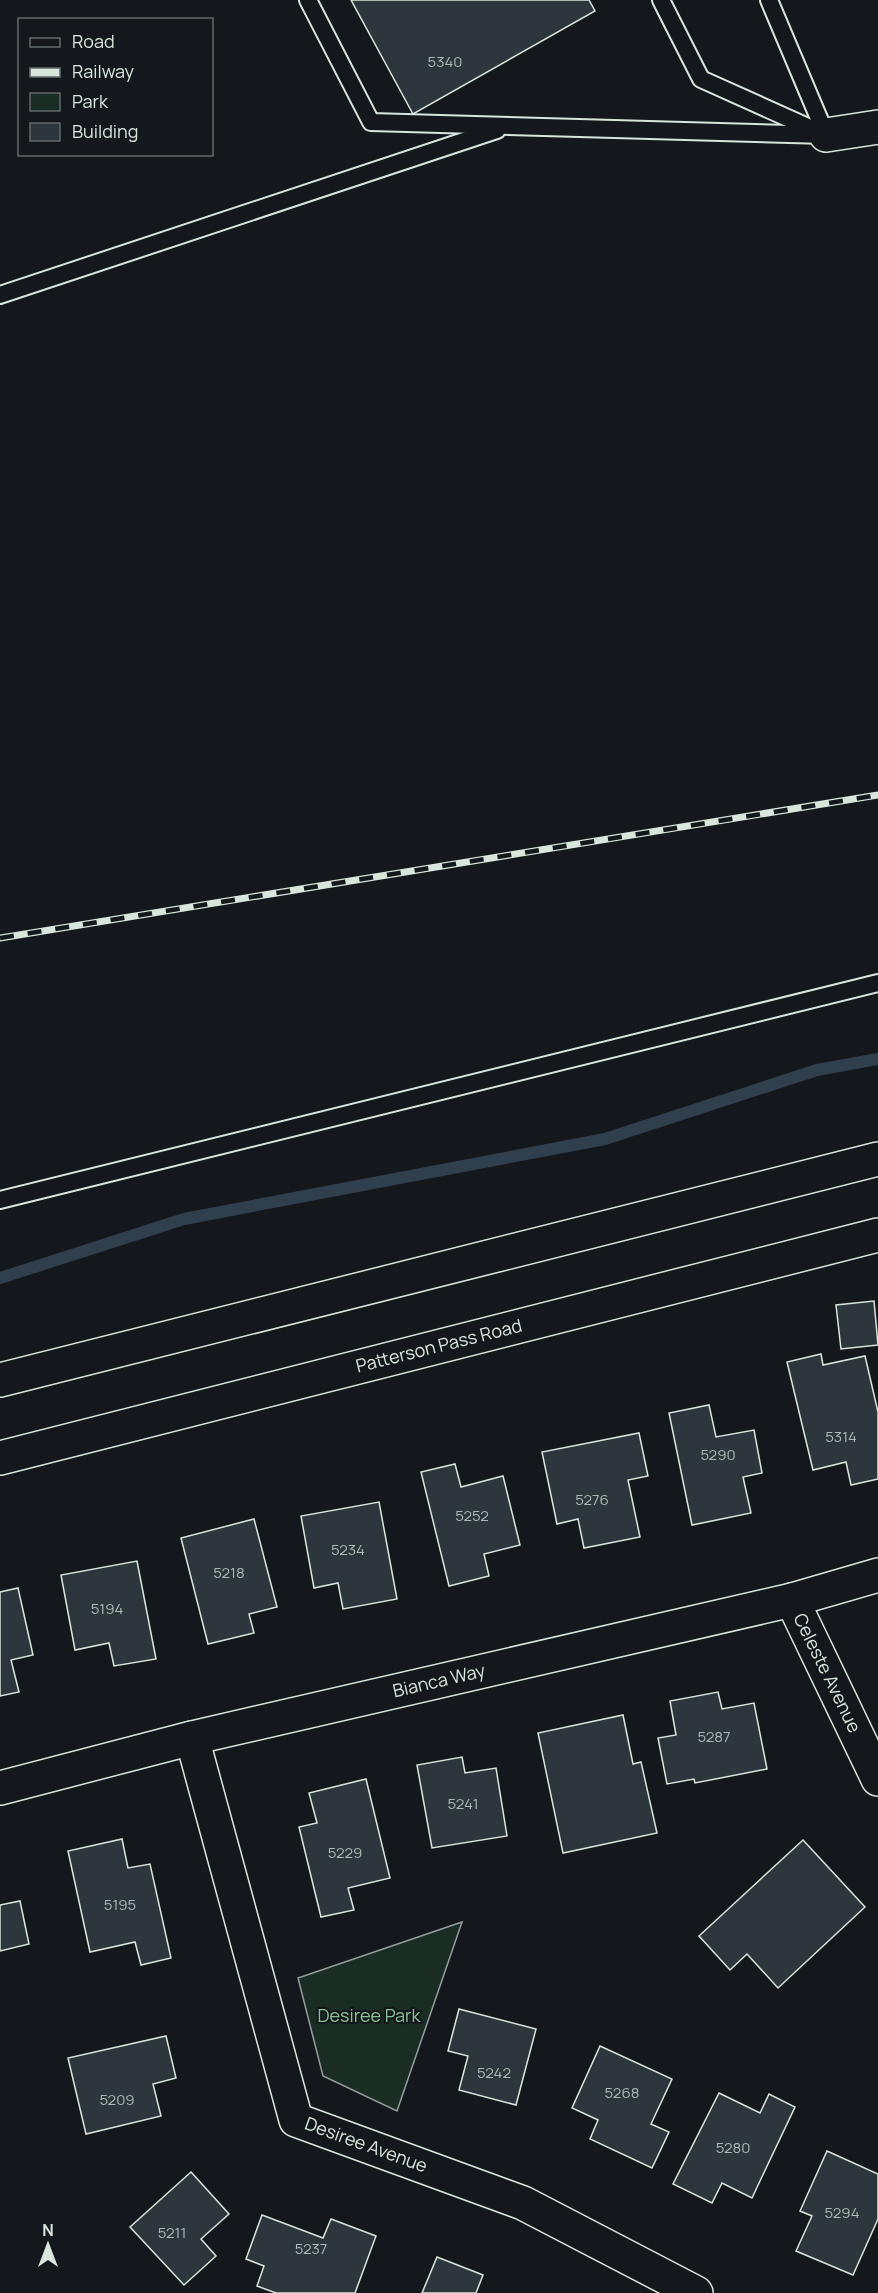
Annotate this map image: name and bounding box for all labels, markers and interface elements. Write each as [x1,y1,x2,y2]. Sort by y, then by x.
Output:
legend [18,18,213,156]
text: Road [72,29,115,53]
house number: 5340 [428,51,462,72]
text: Railway [72,59,134,83]
text: Park [72,89,109,113]
text: Building [72,119,138,143]
street label: Patterson Pass Road [353,1313,524,1377]
house number: 5314 [825,1426,857,1447]
house number: 5290 [700,1444,736,1465]
house number: 5276 [575,1489,609,1510]
house number: 5252 [455,1505,489,1526]
house number: 5234 [331,1539,365,1560]
house number: 5218 [213,1562,245,1583]
house number: 5194 [91,1598,123,1619]
street label: Celeste Avenue [789,1609,867,1736]
street label: Bianca Way [390,1658,488,1702]
house number: 5287 [697,1726,731,1747]
house number: 5241 [447,1793,479,1814]
house number: 5229 [328,1842,362,1863]
house number: 5195 [104,1894,136,1915]
park label: Desiree Park [317,2003,422,2027]
house number: 5242 [477,2062,511,2083]
house number: 5268 [605,2082,639,2103]
house number: 5209 [99,2089,135,2110]
street label: Desiree Avenue [302,2111,431,2177]
house number: 5280 [716,2137,750,2158]
house number: 5294 [825,2202,860,2223]
north arrow [18,2215,78,2275]
text: N [42,2219,54,2241]
house number: 5211 [158,2222,186,2243]
house number: 5237 [295,2238,327,2259]

